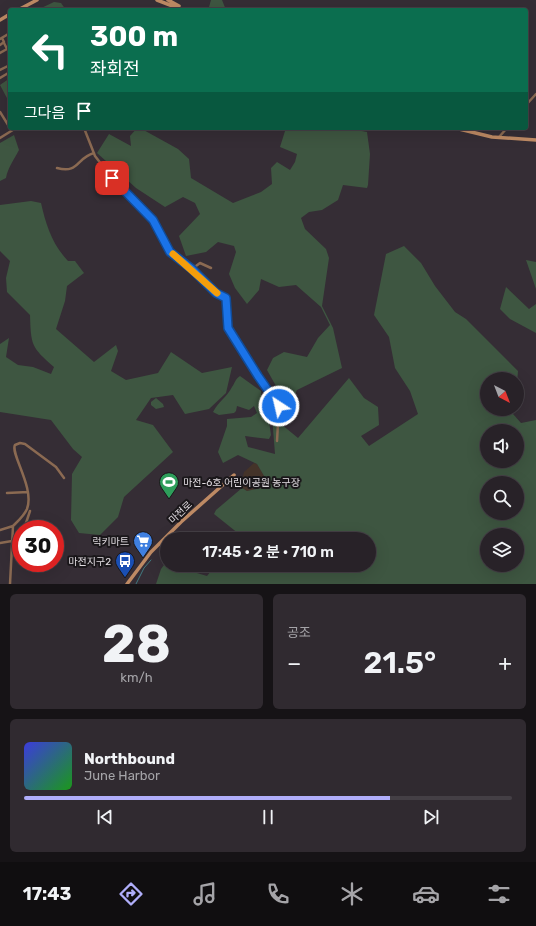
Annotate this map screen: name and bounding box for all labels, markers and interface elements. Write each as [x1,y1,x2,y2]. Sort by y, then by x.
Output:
text: 300 m [90,20,178,53]
icon: left [24,24,76,76]
text: 좌회전 [90,58,140,80]
icon: arrive [73,100,95,122]
text: 그다음 [24,104,65,122]
pin [95,161,129,195]
icon: arrive [101,167,123,189]
north arrow [480,372,524,416]
map controls [480,372,524,572]
position arrow [258,385,300,427]
button: sound [480,424,524,468]
sports icon: 마전-6호 어린이공원 농구장 [158,471,180,499]
button: search [480,476,524,520]
place label: 마전-6호 어린이공원 농구장 [183,477,300,489]
street label: 마전로 [166,499,195,527]
speed limit sign: 30 [12,520,64,572]
button: layers [480,528,524,572]
supermarket icon: 럭키마트 [132,530,154,558]
place label: 럭키마트 [92,536,129,548]
text: 17:45 · 2 분 · 710 m [202,543,334,561]
bus stop icon: 마전지구2 [114,550,136,578]
place label: 마전지구2 [68,556,111,568]
text: 28 [102,613,171,675]
text: 공조 [287,625,311,640]
text: 21.5° [363,645,436,681]
text: − [287,650,301,677]
text: + [498,650,512,677]
text: km/h [120,670,153,685]
text: Northbound [84,750,175,768]
text: June Harbor [84,768,160,783]
icon: previous [94,806,116,828]
icon: pause [257,806,279,828]
icon: next [420,806,442,828]
icon: directions [117,880,145,908]
icon: music [191,880,219,908]
icon: phone [264,880,292,908]
icon: climate [338,880,366,908]
icon: car [412,880,440,908]
icon: filters [485,880,513,908]
text: 17:43 [23,883,71,905]

